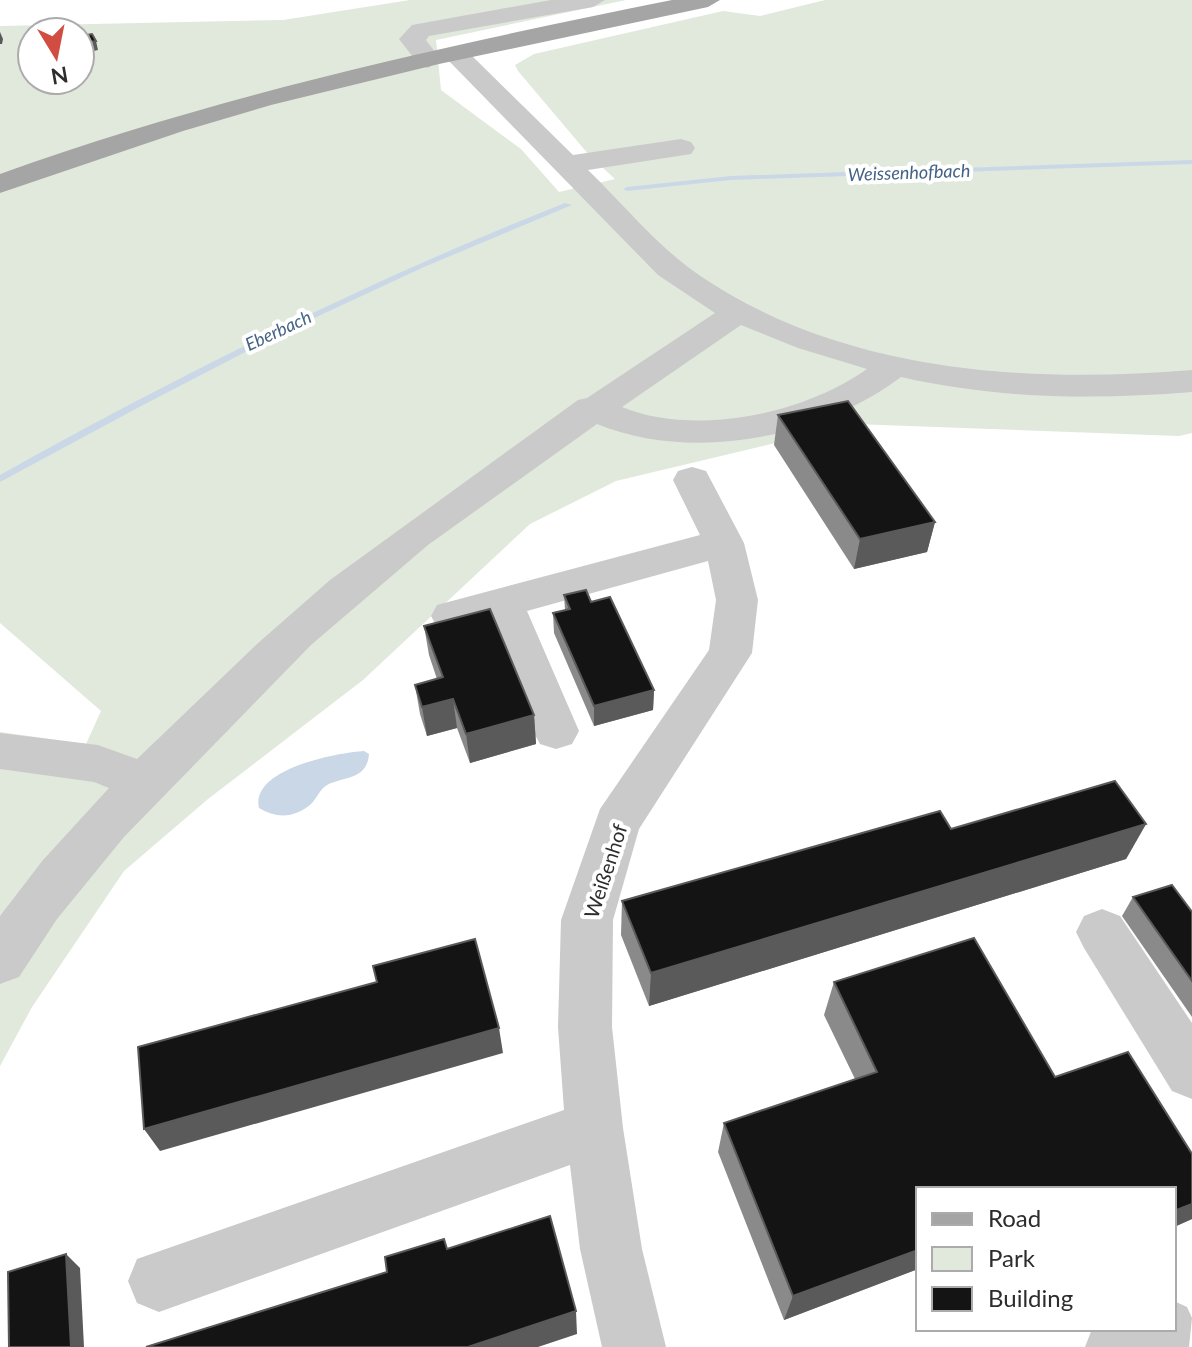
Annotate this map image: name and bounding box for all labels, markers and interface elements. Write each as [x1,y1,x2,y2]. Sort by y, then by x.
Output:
north arrow [16,16,96,96]
text: N [49,61,70,91]
water label: Weissenhofbach [847,159,971,185]
water label: Eberbach [241,305,315,355]
street label: Weißenhof [579,821,631,921]
legend [916,1187,1176,1331]
text: Road [988,1203,1041,1232]
text: Park [988,1243,1036,1272]
text: Building [988,1283,1073,1312]

